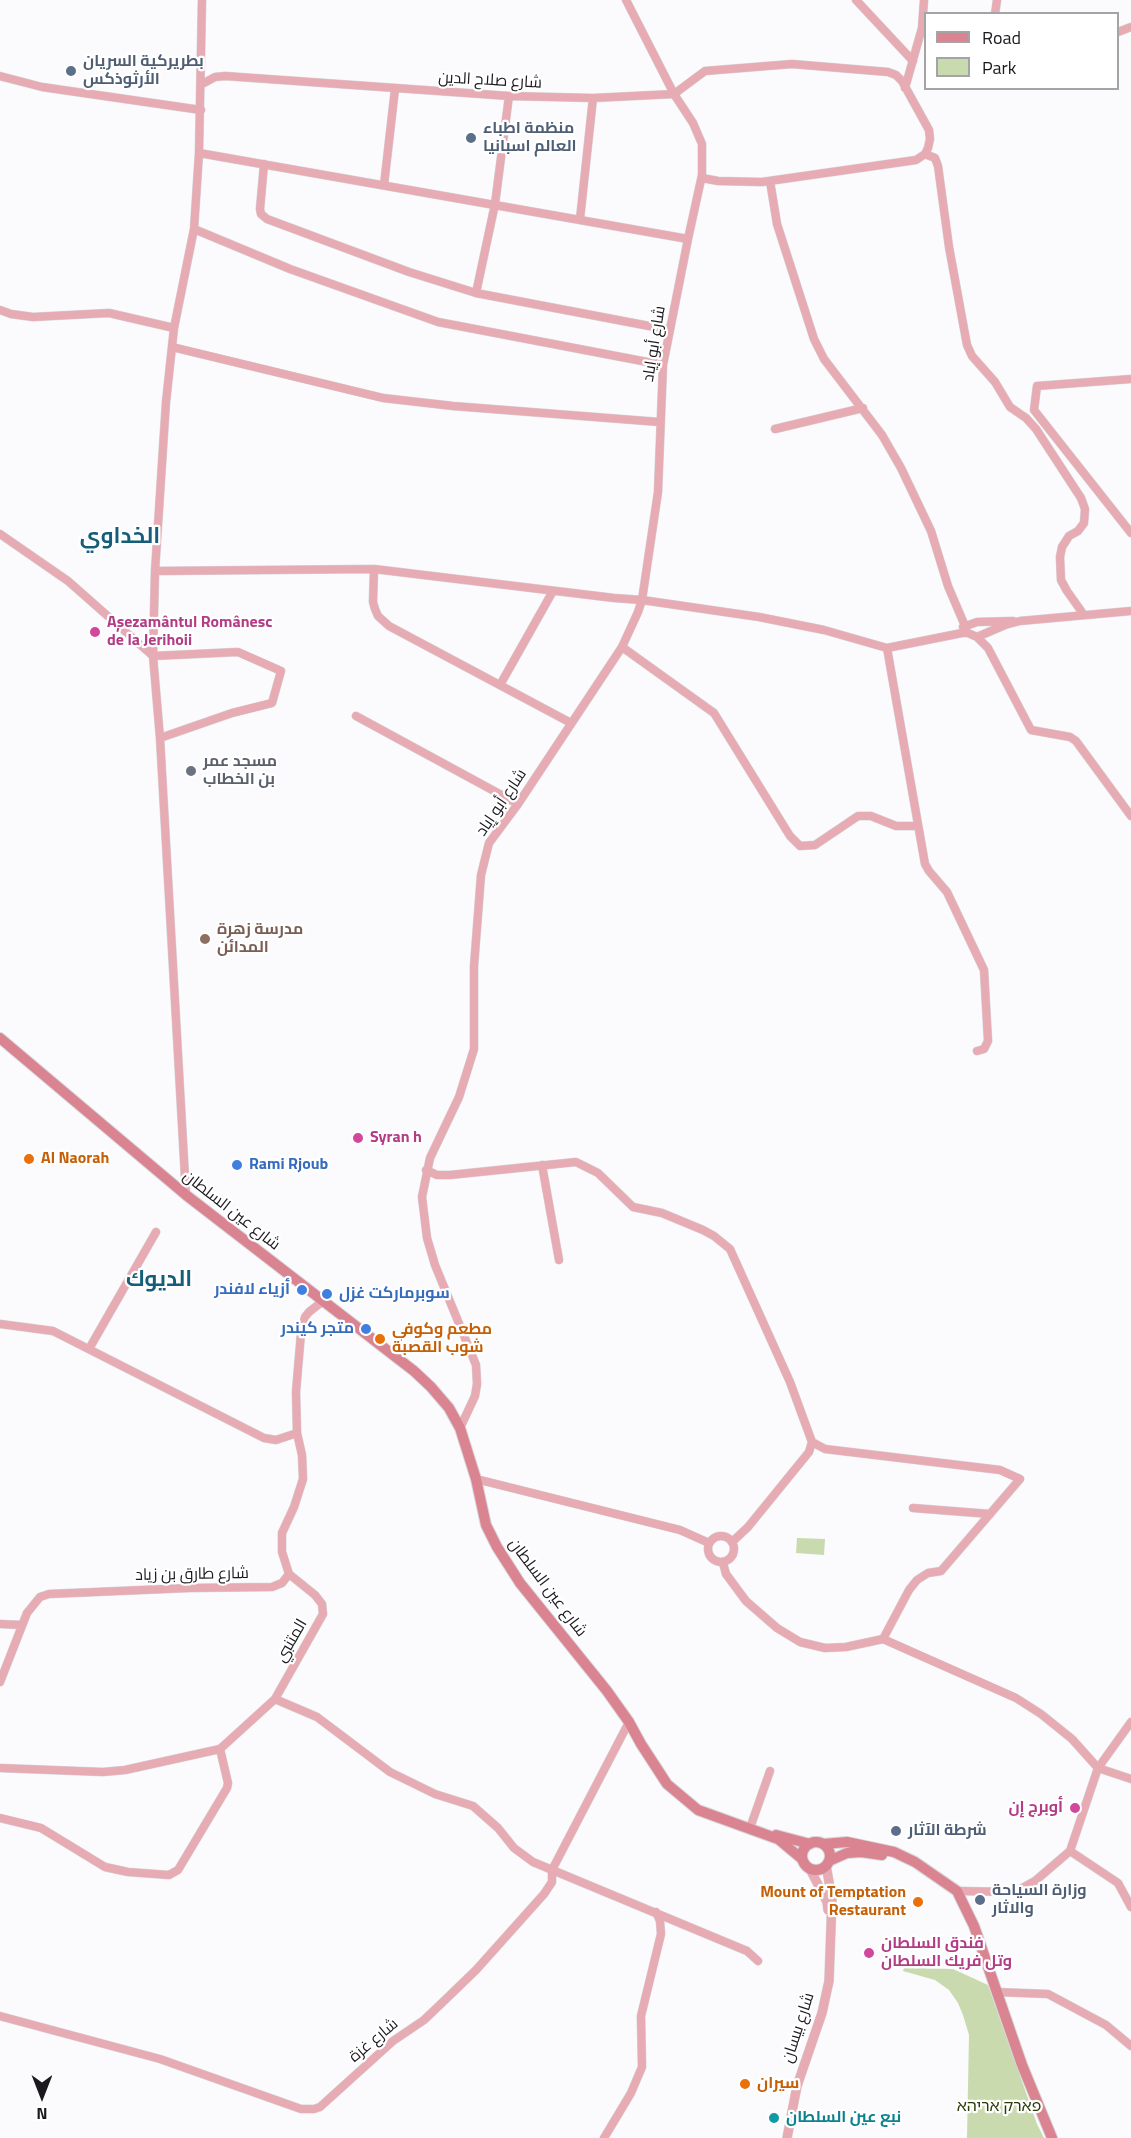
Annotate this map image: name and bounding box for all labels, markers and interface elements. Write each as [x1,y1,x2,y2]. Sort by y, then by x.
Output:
legend [924,12,1119,90]
text: Road [982,24,1021,51]
place label: بطريركية السريان الأرثوذكس [83,52,204,90]
text: Park [982,54,1016,81]
marker: بطريركية السريان الأرثوذكس [64,64,78,78]
street label: شارع صلاح الدين [438,69,542,93]
place label: منظمة اطباء العالم اسبانيا [483,119,576,157]
marker: منظمة اطباء العالم اسبانيا [464,131,478,145]
street label: شارع أبو إياد [640,305,670,383]
district label: الخداوي [80,525,160,551]
place label: Aşezamântul Românesc de la Jerihoii [107,613,272,651]
marker: Aşezamântul Românesc de la Jerihoii [88,625,102,639]
place label: مسجد عمر بن الخطاب [203,752,277,790]
marker: مسجد عمر بن الخطاب [184,764,198,778]
street label: شارع أبو إياد [473,766,531,840]
place label: مدرسة زهرة المدائن [217,920,303,958]
marker: مدرسة زهرة المدائن [198,932,212,946]
place label: Syran h [370,1128,422,1148]
marker: Syran h [351,1131,365,1145]
place label: Al Naorah [41,1149,109,1169]
marker: Al Naorah [22,1152,36,1166]
place label: Rami Rjoub [249,1155,328,1175]
marker: Rami Rjoub [230,1158,244,1172]
street label: شارع عين السلطان [179,1167,283,1255]
district label: الديوك [126,1268,192,1294]
place label: أزياء لافندر [214,1280,290,1300]
marker: أزياء لافندر [295,1283,309,1297]
place label: سوبرماركت غزل [339,1284,450,1304]
marker: سوبرماركت غزل [320,1287,334,1301]
place label: متجر كيندر [281,1319,354,1339]
place label: مطعم وكوفي شوب القصبة [392,1320,492,1358]
marker: متجر كيندر [359,1322,373,1336]
marker: مطعم وكوفي شوب القصبة [373,1332,387,1346]
street label: شارع عين السلطان [504,1535,590,1641]
street label: شارع طارق بن زياد [135,1564,249,1586]
street label: المتنبي [272,1616,312,1666]
place label: أوبرج إن [1008,1798,1063,1818]
marker: أوبرج إن [1068,1801,1082,1815]
place label: شرطة الآثار [908,1821,987,1841]
marker: شرطة الآثار [889,1824,903,1838]
place label: وزارة السياحة والاثار [992,1881,1087,1919]
place label: Mount of Temptation Restaurant [760,1883,906,1921]
marker: وزارة السياحة والاثار [973,1893,987,1907]
marker: Mount of Temptation Restaurant [911,1895,925,1909]
place label: فندق السلطان وتل فريك السلطان [881,1934,1012,1972]
marker: فندق السلطان وتل فريك السلطان [862,1946,876,1960]
street label: شارع بيسان [779,1990,819,2066]
street label: شارع غزة [346,2015,402,2067]
north arrow [12,2066,72,2126]
place label: سيران [757,2074,799,2094]
marker: سيران [738,2077,752,2091]
park label: פארק אריהא [957,2097,1041,2117]
text: N [36,2102,48,2126]
place label: نبع عين السلطان [786,2108,901,2128]
marker: نبع عين السلطان [767,2111,781,2125]

